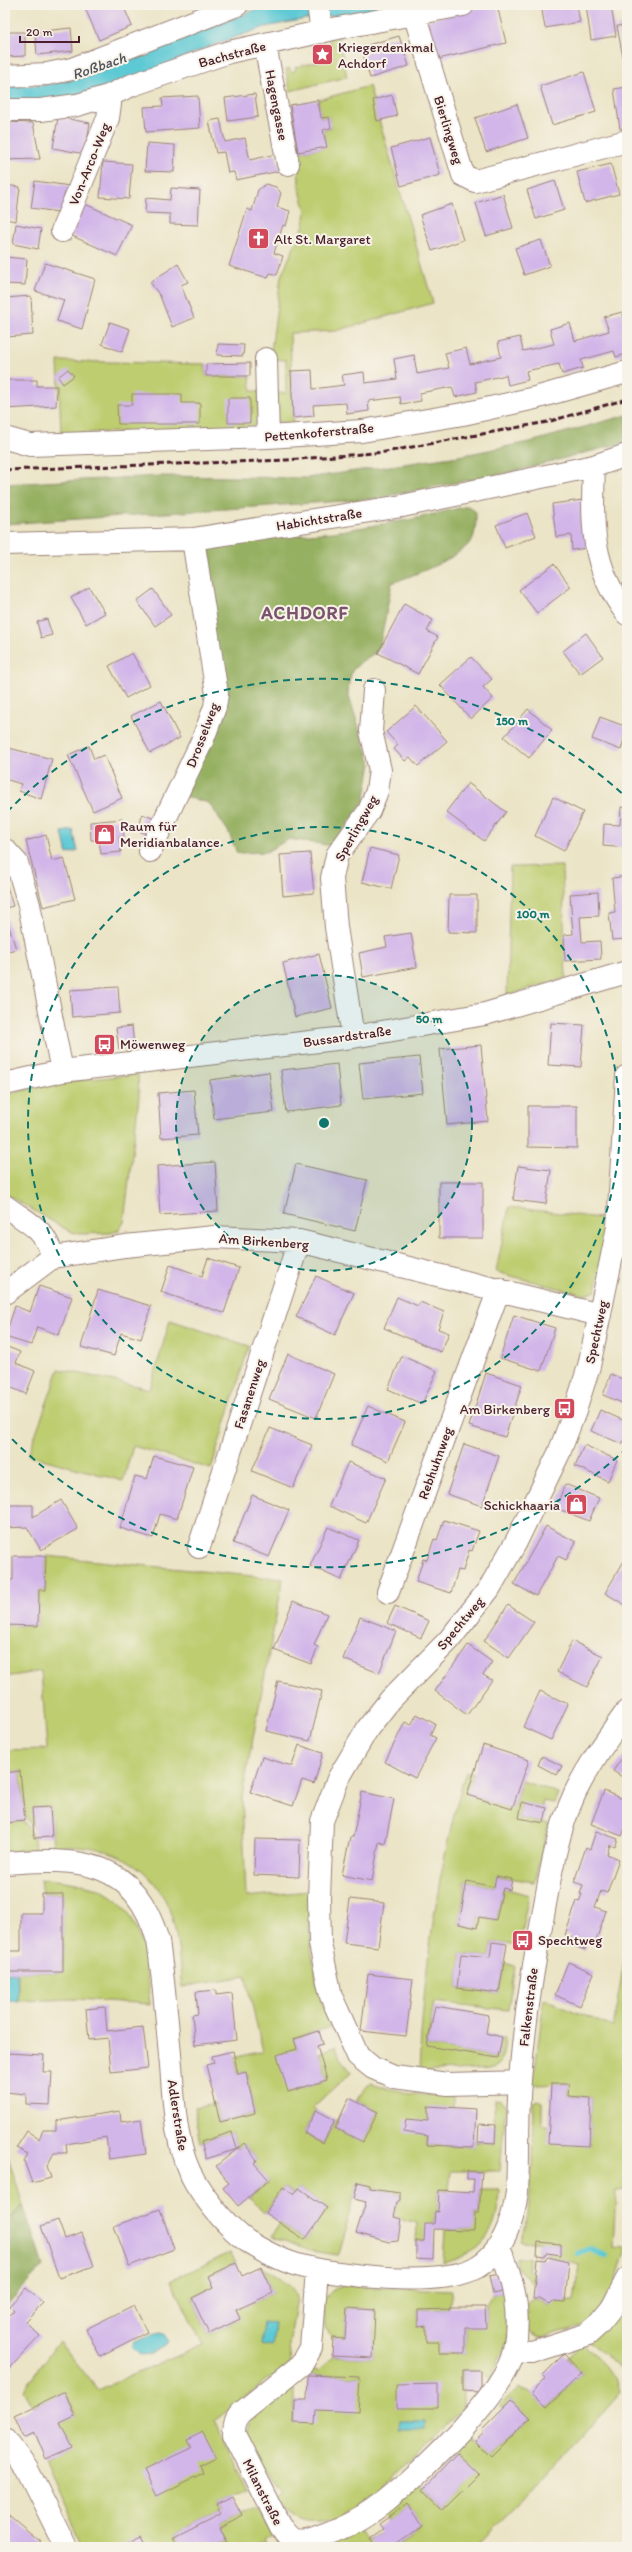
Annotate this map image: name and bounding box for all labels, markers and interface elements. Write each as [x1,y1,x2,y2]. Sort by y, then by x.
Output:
scale bar [20,18,79,44]
text: 20 m [26,25,53,39]
street label: Bachstraße [197,37,268,72]
place label: Kriegerdenkmal Achdorf [338,39,434,72]
place icon: Kriegerdenkmal Achdorf [309,42,335,68]
water label: Roßbach [70,48,128,84]
street label: Hagengasse [261,68,292,142]
street label: Bierlingweg [430,94,467,167]
street label: Von-Arco-Weg [65,120,114,208]
church icon: Alt St. Margaret [245,226,271,252]
place label: Alt St. Margaret [274,231,371,248]
street label: Pettenkoferstraße [264,419,375,446]
street label: Habichtstraße [275,504,363,535]
district label: ACHDORF [260,602,349,624]
street label: Drosselweg [182,699,223,770]
text: 150 m [496,714,529,728]
street label: Sperlingweg [331,791,382,864]
place label: Raum für Meridianbalance [120,818,220,851]
shop icon: Raum für Meridianbalance [92,821,118,847]
text: 100 m [516,907,550,921]
text: 50 m [416,1012,443,1026]
street label: Bussardstraße [302,1022,393,1051]
bus stop icon: Möwenweg [92,1031,118,1057]
place label: Möwenweg [120,1036,186,1053]
centre of rings [317,1116,331,1130]
street label: Am Birkenberg [218,1230,310,1253]
street label: Spechtweg [581,1298,612,1365]
street label: Fasanenweg [230,1356,269,1431]
bus stop icon: Am Birkenberg [552,1396,578,1422]
place label: Am Birkenberg [460,1401,551,1418]
street label: Rebhuhnweg [414,1424,457,1502]
shop icon: Schickhaaria [563,1492,589,1518]
place label: Schickhaaria [484,1497,560,1514]
street label: Spechtweg [433,1593,488,1653]
bus stop icon: Spechtweg [510,1927,536,1953]
place label: Spechtweg [538,1932,603,1949]
street label: Falkenstraße [515,1966,542,2047]
street label: Adlerstraße [163,2078,192,2152]
street label: Milanstraße [239,2456,287,2529]

